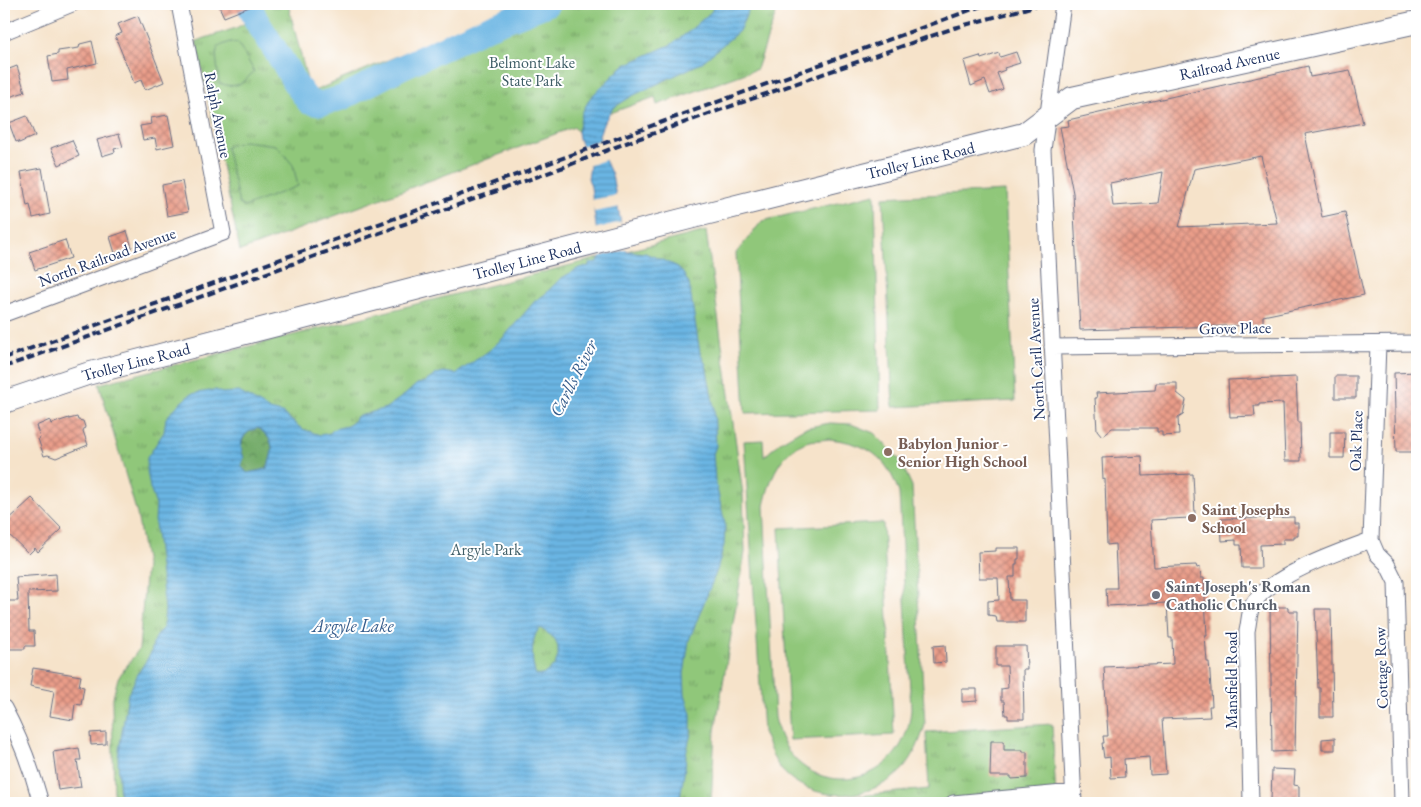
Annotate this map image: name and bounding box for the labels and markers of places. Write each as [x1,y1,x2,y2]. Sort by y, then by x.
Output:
place label: Babylon Junior - Senior High School [898,433,1028,472]
marker: Babylon Junior - Senior High School [882,446,894,458]
place label: Saint Josephs School [1202,499,1290,538]
marker: Saint Josephs School [1186,512,1198,524]
place label: Saint Joseph's Roman Catholic Church [1166,576,1310,615]
marker: Saint Joseph's Roman Catholic Church [1150,589,1162,601]

